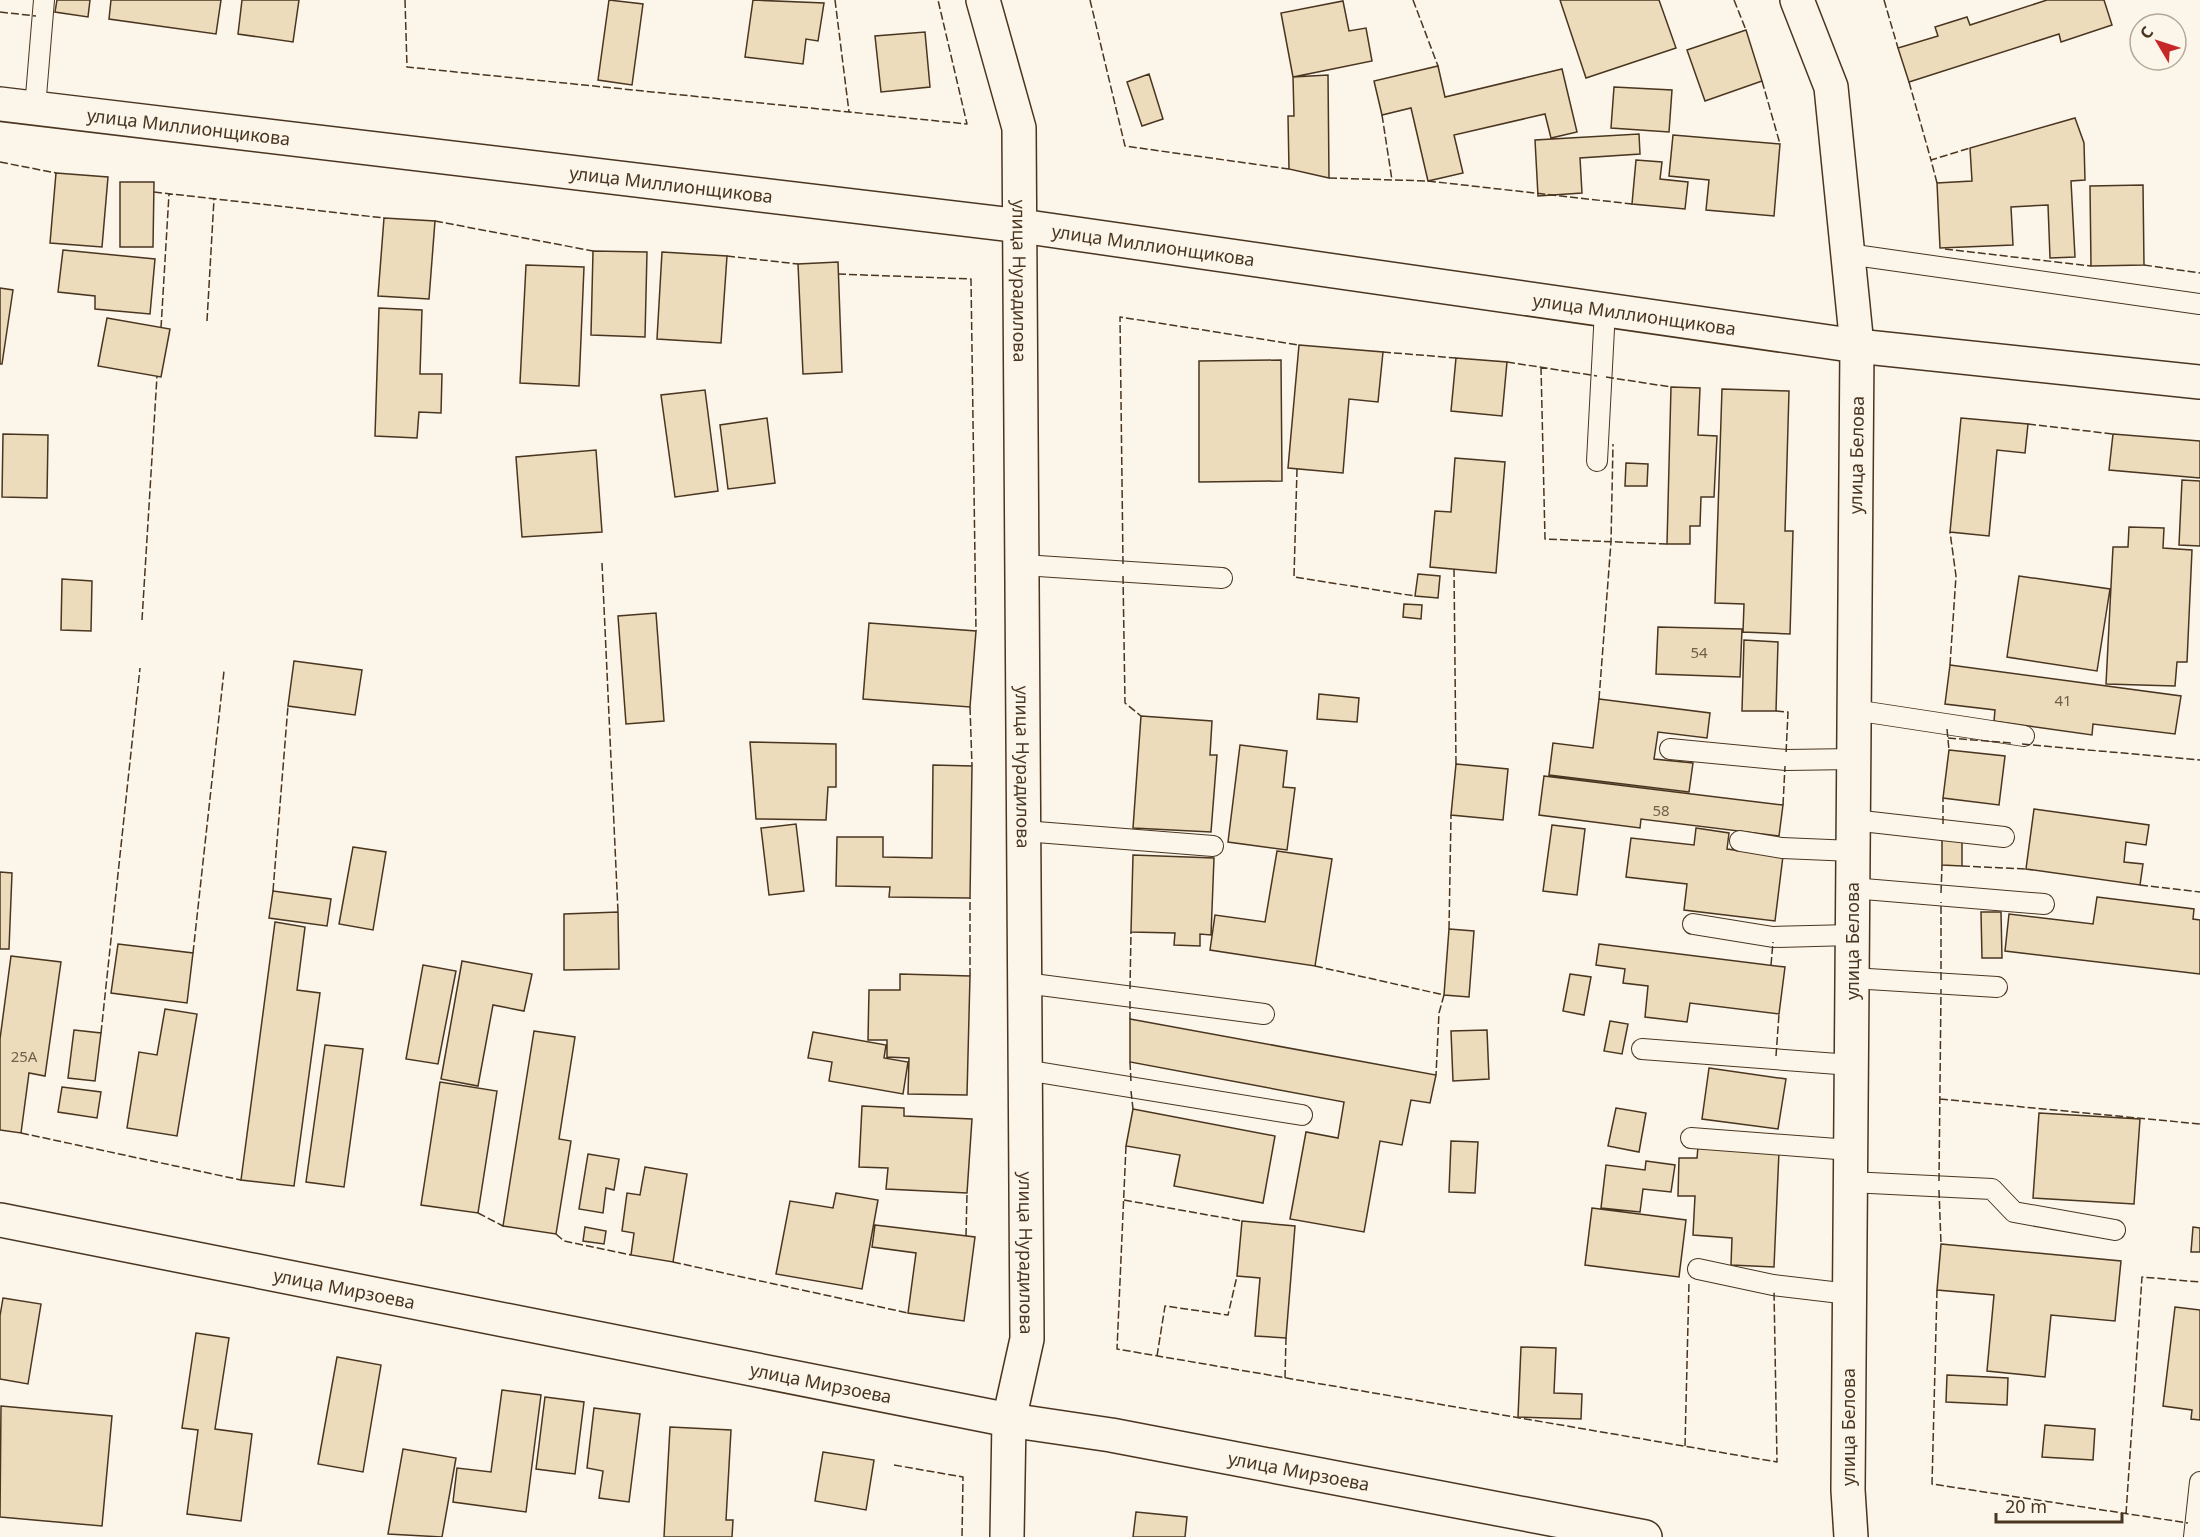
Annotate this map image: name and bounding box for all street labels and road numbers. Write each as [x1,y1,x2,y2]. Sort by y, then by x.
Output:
street label: улица Миллионщикова [86,102,292,151]
street label: улица Миллионщикова [568,160,774,208]
street label: улица Нурадилова [1007,200,1033,363]
street label: улица Миллионщикова [1050,219,1256,271]
street label: улица Миллионщикова [1531,288,1738,340]
street label: улица Белова [1843,396,1869,514]
street label: улица Нурадилова [1011,686,1036,849]
street label: улица Белова [1840,882,1864,1000]
street label: улица Нурадилова [1014,1172,1039,1335]
street label: улица Мирзоева [271,1262,417,1314]
street label: улица Мирзоева [748,1357,894,1408]
street label: улица Белова [1836,1368,1860,1486]
street label: улица Мирзоева [1226,1446,1372,1496]

